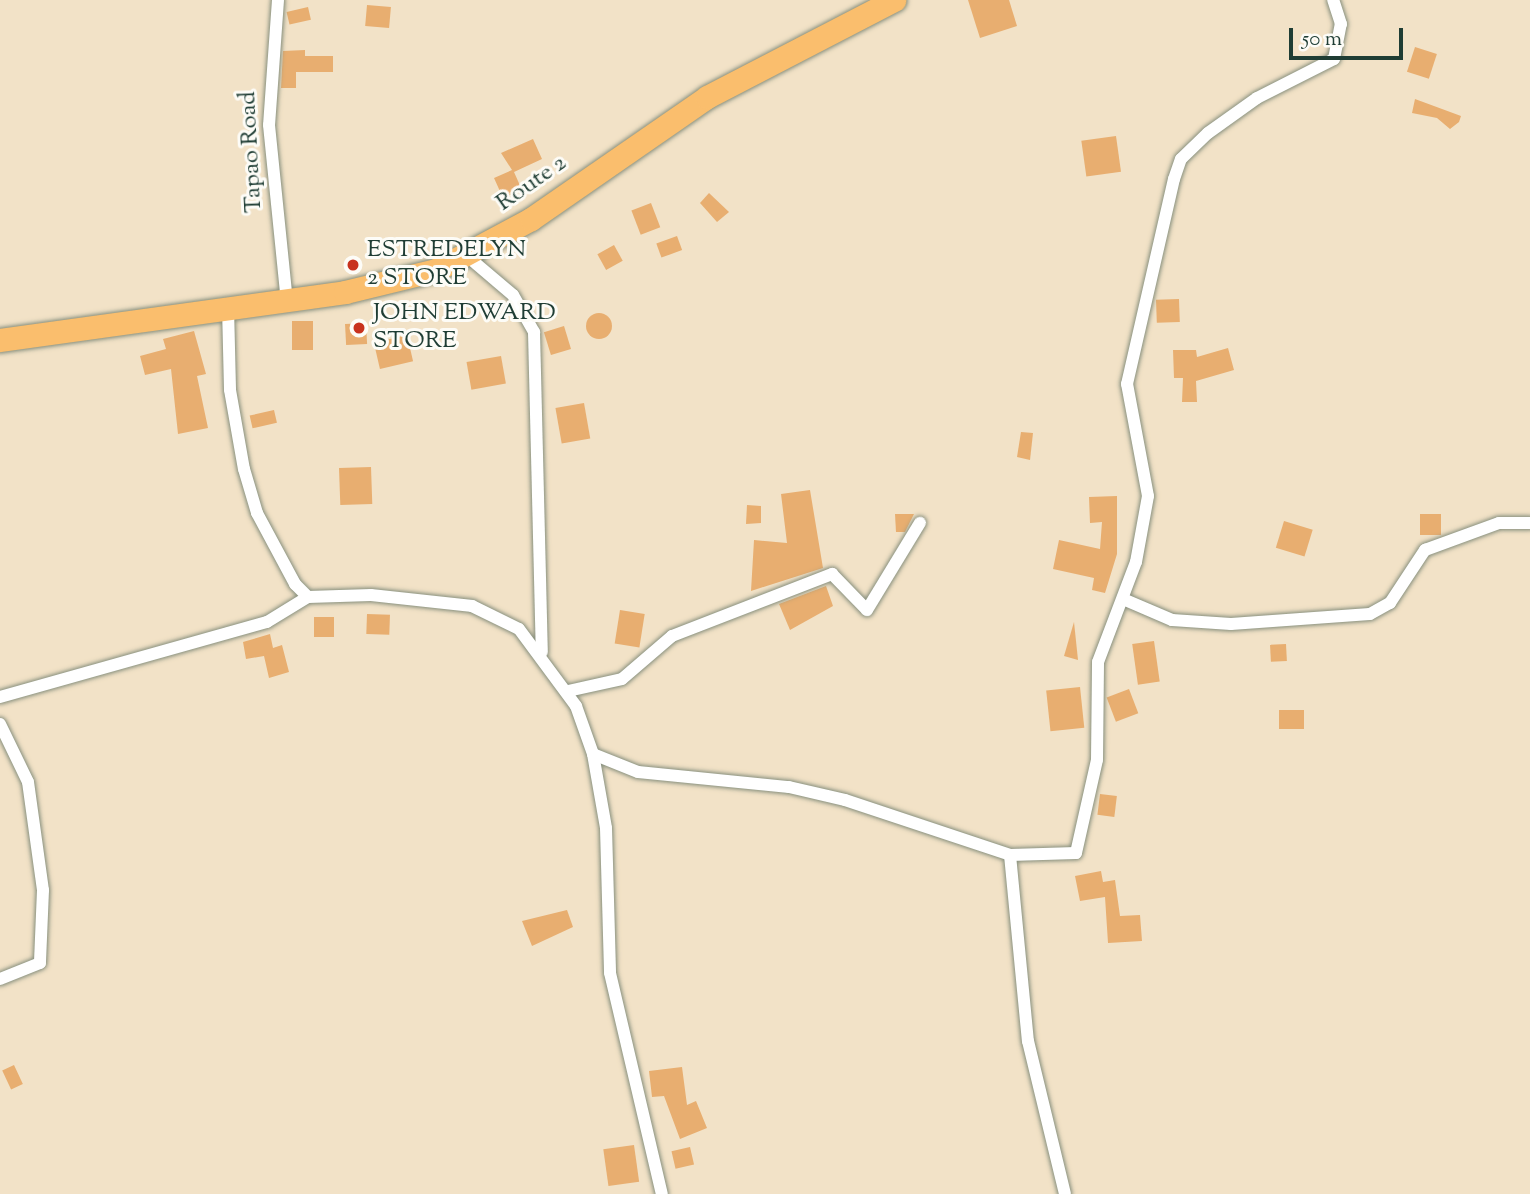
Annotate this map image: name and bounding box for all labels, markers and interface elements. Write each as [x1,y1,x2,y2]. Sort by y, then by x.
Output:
scale bar [1292,14,1406,58]
text: 50 m [1302,25,1342,55]
street label: Tapao Road [234,90,270,214]
street label: Route 2 [491,149,573,219]
place label: ESTREDELYN 2 STORE [367,237,526,293]
marker: ESTREDELYN 2 STORE [345,257,361,273]
place label: JOHN EDWARD STORE [373,300,556,356]
marker: JOHN EDWARD STORE [351,320,367,336]

